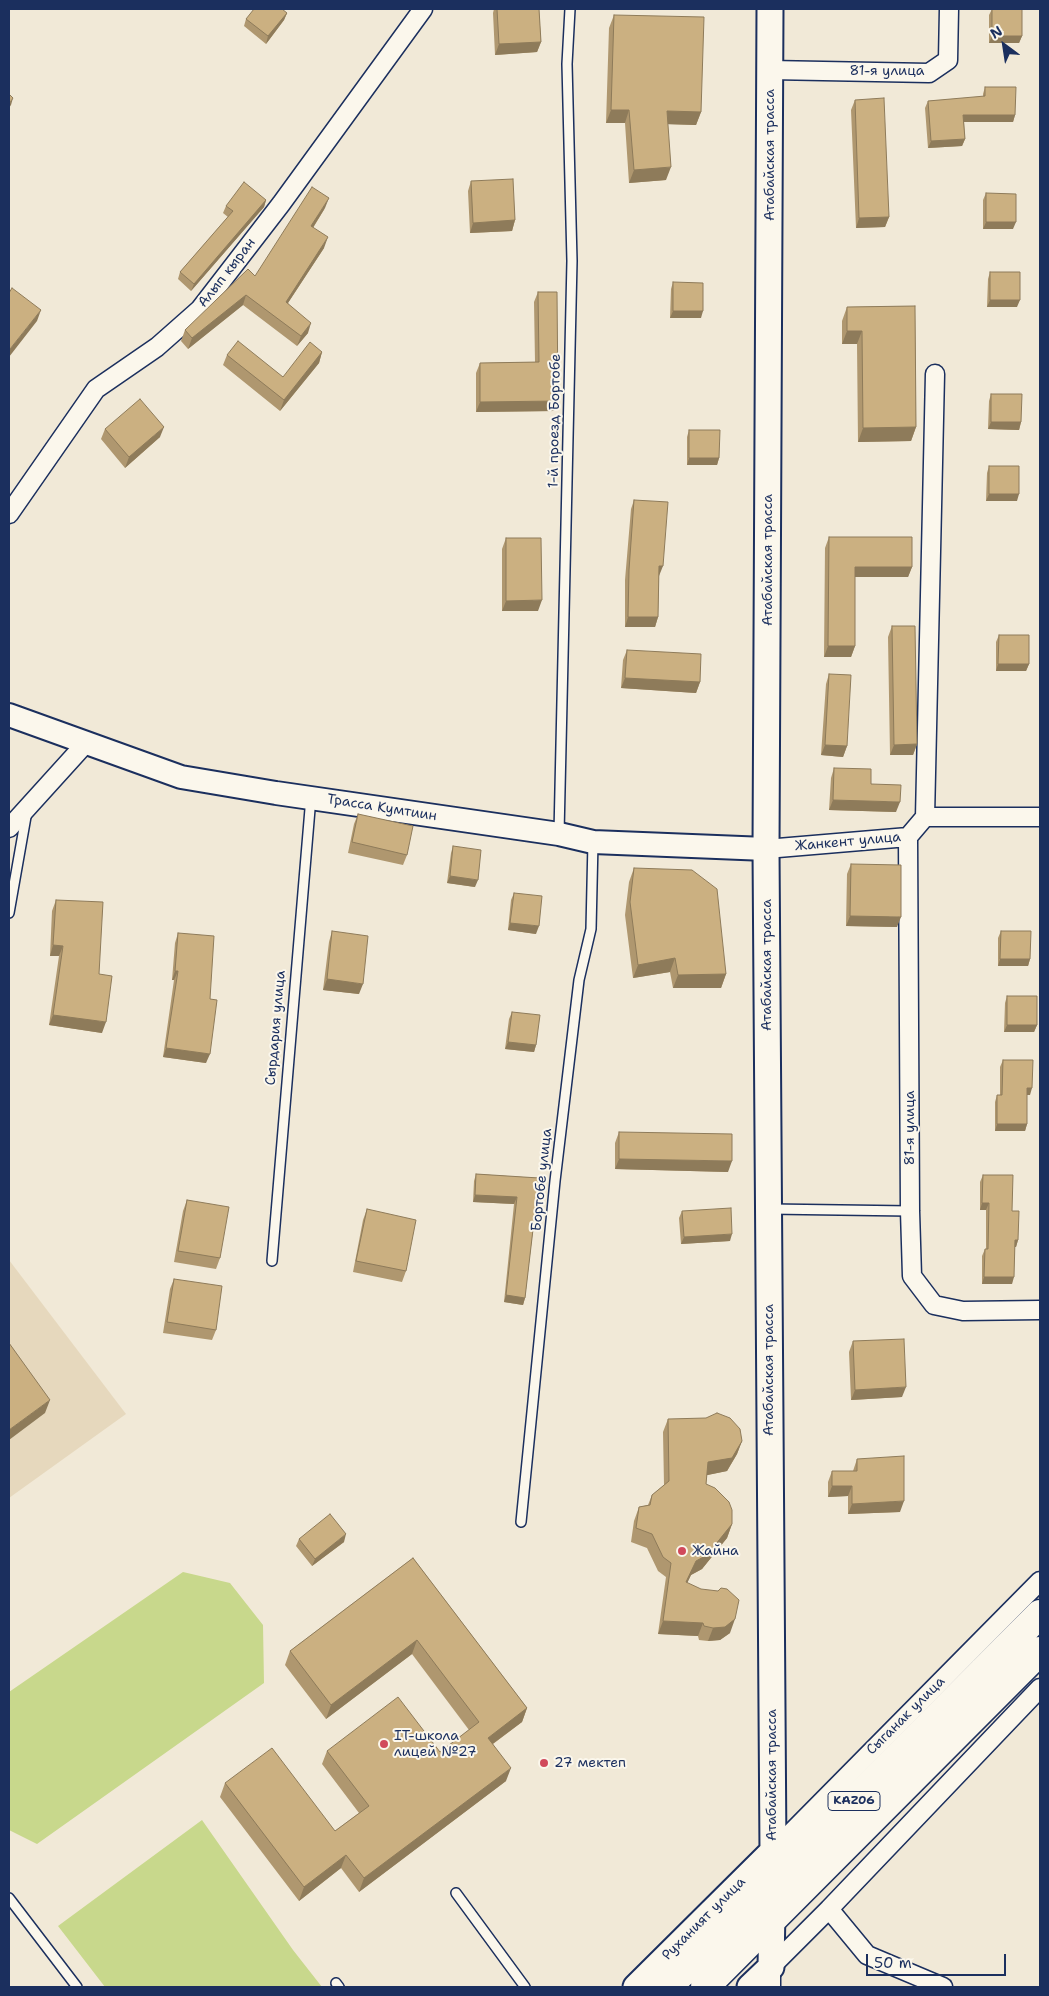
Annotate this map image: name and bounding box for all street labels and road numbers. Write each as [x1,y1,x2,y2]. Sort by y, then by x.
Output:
street label: 81-я улица [849,63,925,79]
street label: Атабайская трасса [762,89,778,221]
street label: Алып кыран [195,235,259,311]
street label: 1-й проезд Бортобе [545,354,565,488]
street label: Атабайская трасса [760,494,776,626]
street label: Трасса Кумтиин [326,791,438,825]
street label: Жанкент улица [794,829,902,855]
street label: Атабайская трасса [759,899,775,1031]
street label: Сырдария улица [263,970,289,1086]
street label: 81-я улица [902,1090,918,1166]
street label: Бортобе улица [528,1128,556,1232]
street label: Атабайская трасса [761,1304,777,1436]
street label: Сыганак улица [863,1673,949,1759]
street label: Атабайская трасса [764,1709,780,1841]
road number: KАZ06 [828,1792,880,1810]
street label: Руханият улица [659,1874,749,1964]

